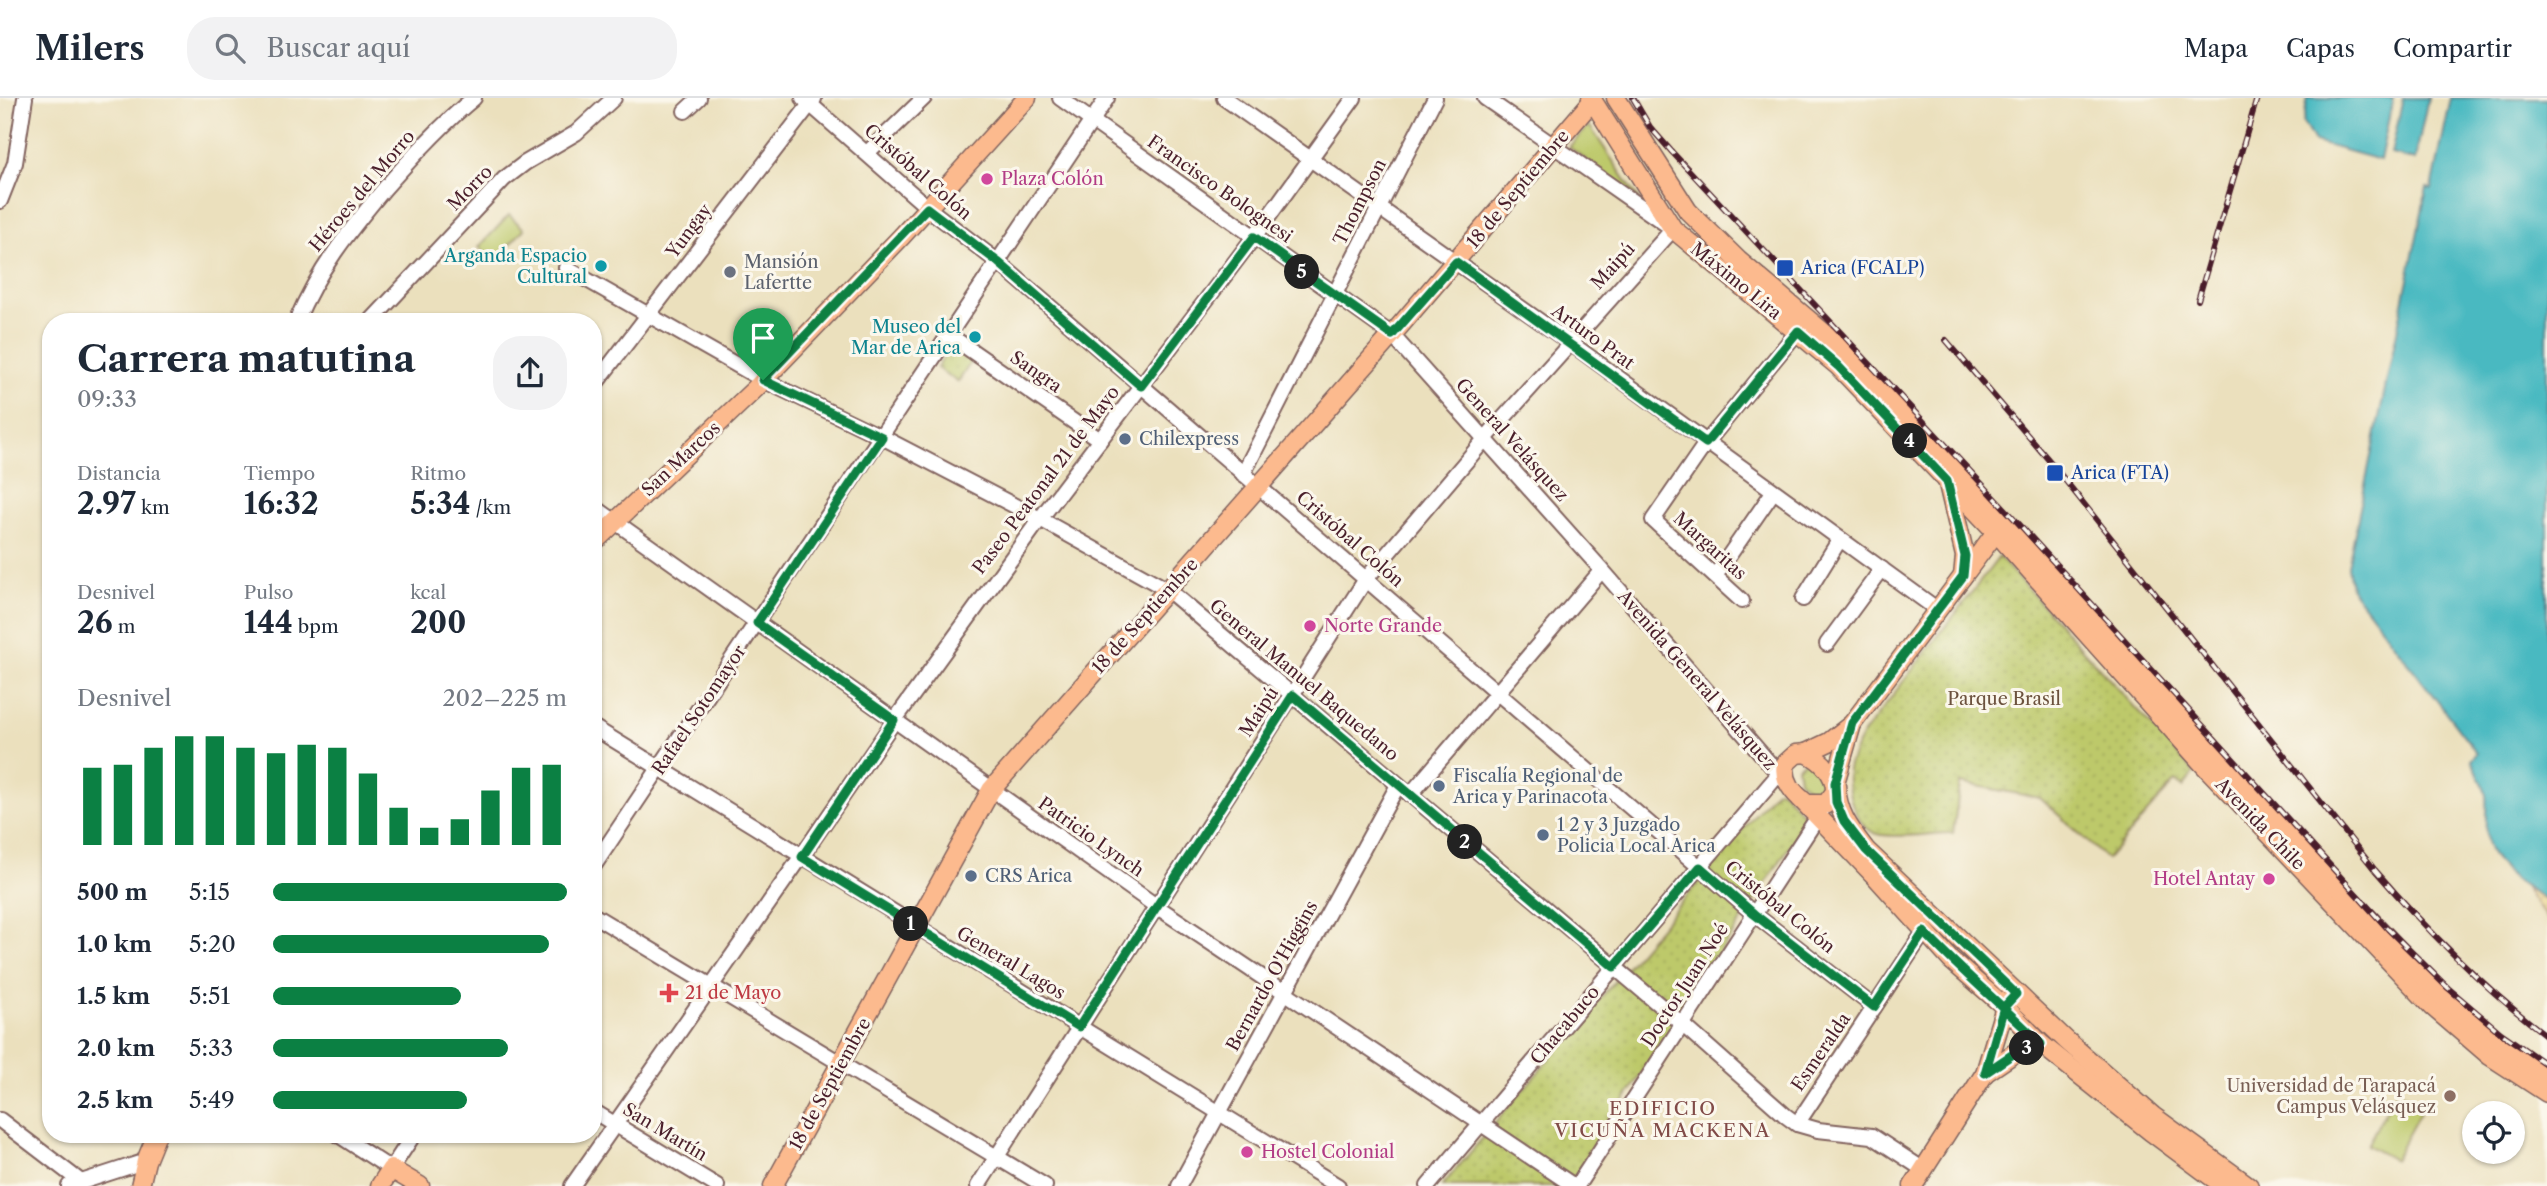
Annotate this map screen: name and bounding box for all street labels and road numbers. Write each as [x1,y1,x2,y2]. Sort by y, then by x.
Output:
street label: Cristóbal Colón [860,119,976,225]
street label: 18 de Septiembre [1462,125,1574,253]
street label: Héroes del Morro [305,126,419,256]
street label: Francisco Bolognesi [1143,131,1297,248]
street label: Thompson [1329,155,1391,249]
street label: Morro [443,161,497,215]
street label: Yungay [661,199,717,263]
street label: Maipú [1586,238,1640,294]
street label: Máximo Lira [1686,238,1786,325]
street label: Arturo Prat [1547,299,1639,375]
street label: Sangra [1006,346,1066,398]
street label: General Velásquez [1451,374,1573,506]
street label: Paseo Peatonal 21 de Mayo [968,381,1124,579]
street label: San Marcos [637,417,725,501]
street label: Cristóbal Colón [1292,486,1408,592]
street label: Margaritas [1669,507,1751,585]
street label: 18 de Septiembre [1087,554,1203,678]
street label: Avenida General Velásquez [1612,585,1781,774]
street label: General Manuel Baquedano [1205,594,1403,766]
street label: Rafael Sotomayor [647,641,751,779]
street label: Maipú [1235,683,1283,741]
street label: Avenida Chile [2210,773,2309,875]
street label: Patricio Lynch [1034,792,1148,882]
street label: Cristóbal Colón [1721,856,1839,958]
street label: Bernardo O'Higgins [1222,897,1322,1055]
street label: Doctor Juan Noé [1637,919,1733,1051]
street label: General Lagos [953,922,1069,1004]
street label: Chacabuco [1526,981,1604,1069]
street label: Esmeralda [1787,1008,1856,1095]
street label: 18 de Septiembre [785,1014,875,1154]
street label: San Martín [619,1098,711,1166]

